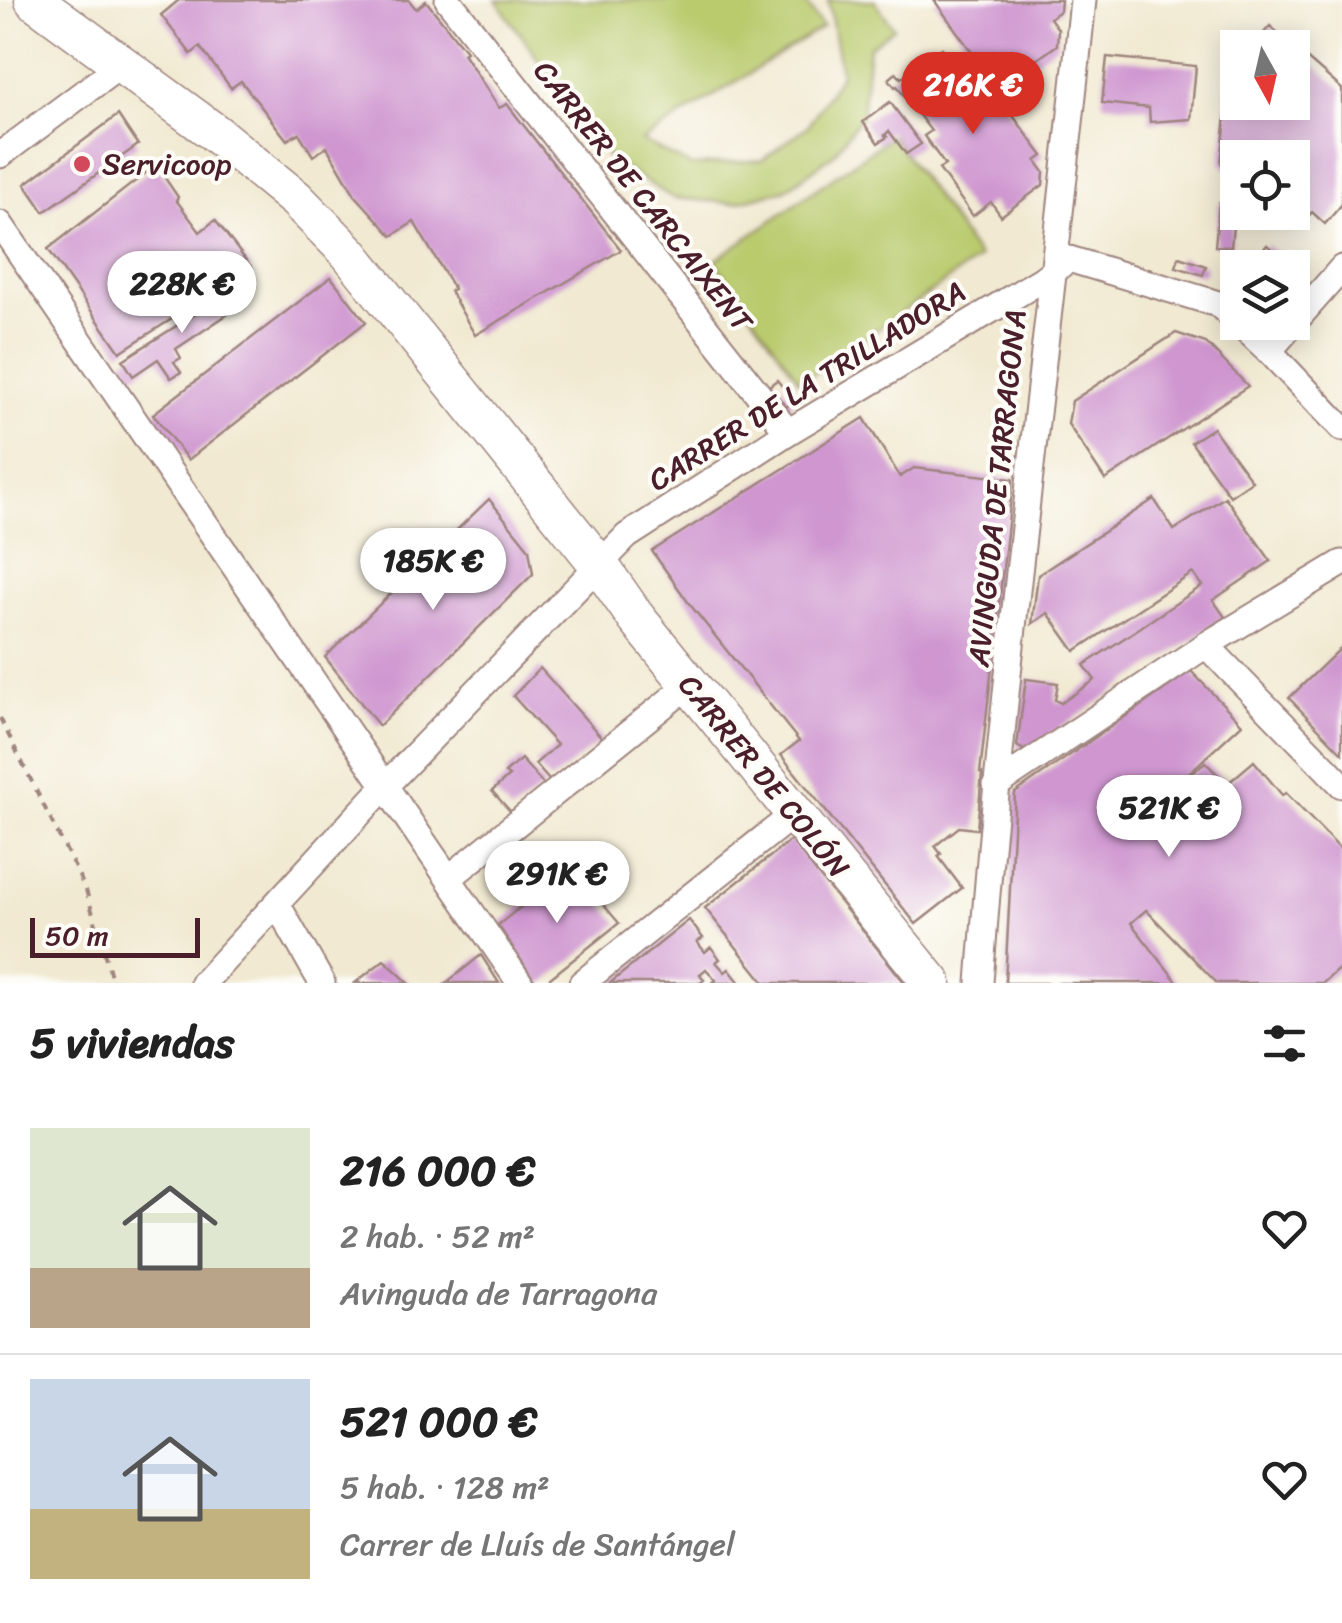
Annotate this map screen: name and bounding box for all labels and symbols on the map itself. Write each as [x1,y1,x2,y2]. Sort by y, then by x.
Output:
north arrow [1220,30,1310,120]
street label: CARRER DE CARCAIXENT [519,48,768,346]
pin: 216K € [892,52,1054,137]
place label: Servicoop [102,137,232,191]
marker: Servicoop [71,153,93,175]
pin: 228K € [101,251,263,336]
street label: CARRER DE LA TRILLADORA [637,266,977,506]
street label: AVINGUDA DE TARRAGONA [951,307,1043,670]
pin: 185K € [352,528,514,613]
street label: CARRER DE COLÓN [664,661,864,891]
pin: 521K € [1088,775,1250,860]
pin: 291K € [476,841,638,926]
scale bar [30,913,200,958]

